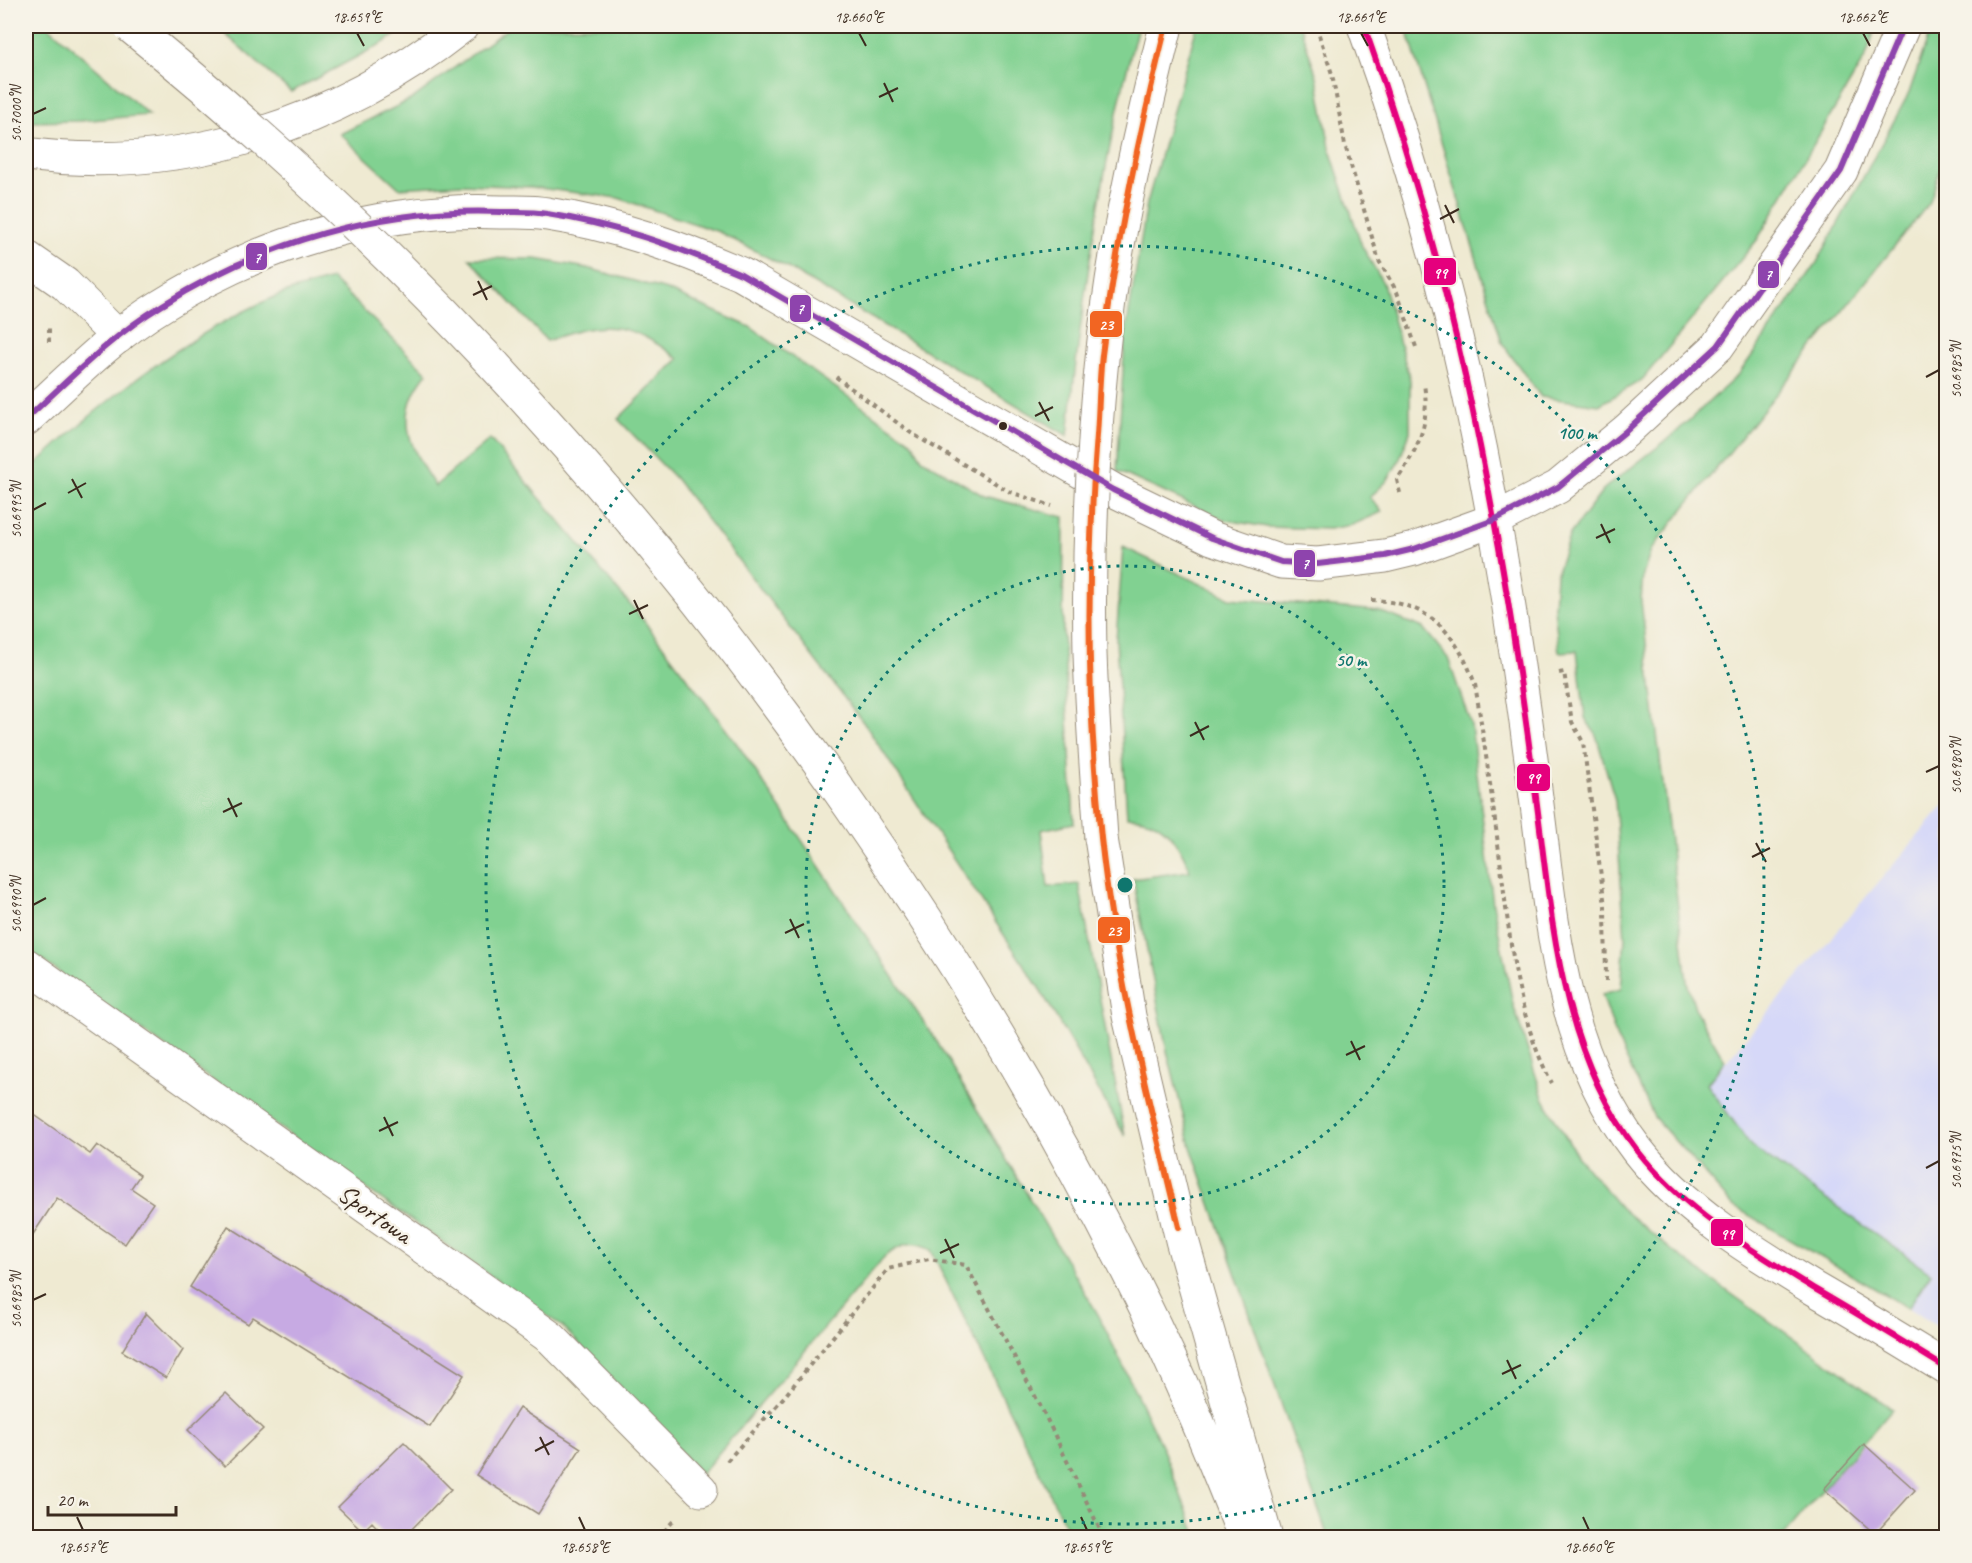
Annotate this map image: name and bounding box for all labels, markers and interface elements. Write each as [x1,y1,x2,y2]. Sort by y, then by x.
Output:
text: 18.659°E [333,8,384,27]
text: 18.660°E [835,8,886,27]
text: 18.661°E [1337,8,1388,27]
text: 18.662°E [1839,8,1890,27]
text: 50.7000°N [7,83,26,142]
line badge: 7 [245,242,268,271]
text: 7 [253,248,262,268]
line badge: 99 [1423,257,1457,286]
line badge: 7 [1757,260,1780,289]
text: 99 [1433,263,1449,283]
text: 7 [1764,265,1773,285]
line badge: 7 [789,294,812,323]
text: 7 [796,299,805,319]
line badge: 23 [1089,310,1123,338]
text: 23 [1099,315,1115,335]
text: 50.6985°N [1947,339,1966,398]
unlabelled marker [997,420,1009,432]
text: 100 m [1558,422,1598,444]
text: 50.6995°N [7,479,26,538]
line badge: 7 [1293,549,1316,578]
text: 7 [1301,554,1310,574]
text: 50 m [1336,649,1368,671]
text: 50.6980°N [1947,735,1966,794]
line badge: 99 [1516,763,1551,792]
text: 99 [1526,768,1542,788]
text: 50.6990°N [7,874,26,933]
centre of rings [1115,875,1135,895]
line badge: 23 [1097,916,1131,944]
text: 23 [1107,921,1123,941]
text: 50.6975°N [1947,1130,1966,1189]
street label: Sportowa [332,1177,420,1253]
line badge: 99 [1710,1218,1744,1247]
text: 99 [1720,1224,1736,1244]
text: 50.6985°N [7,1269,26,1328]
scale bar [48,1479,176,1517]
text: 20 m [57,1489,90,1511]
text: 18.657°E [59,1538,110,1557]
text: 18.658°E [561,1538,612,1557]
text: 18.659°E [1063,1538,1114,1557]
text: 18.660°E [1565,1538,1616,1557]

